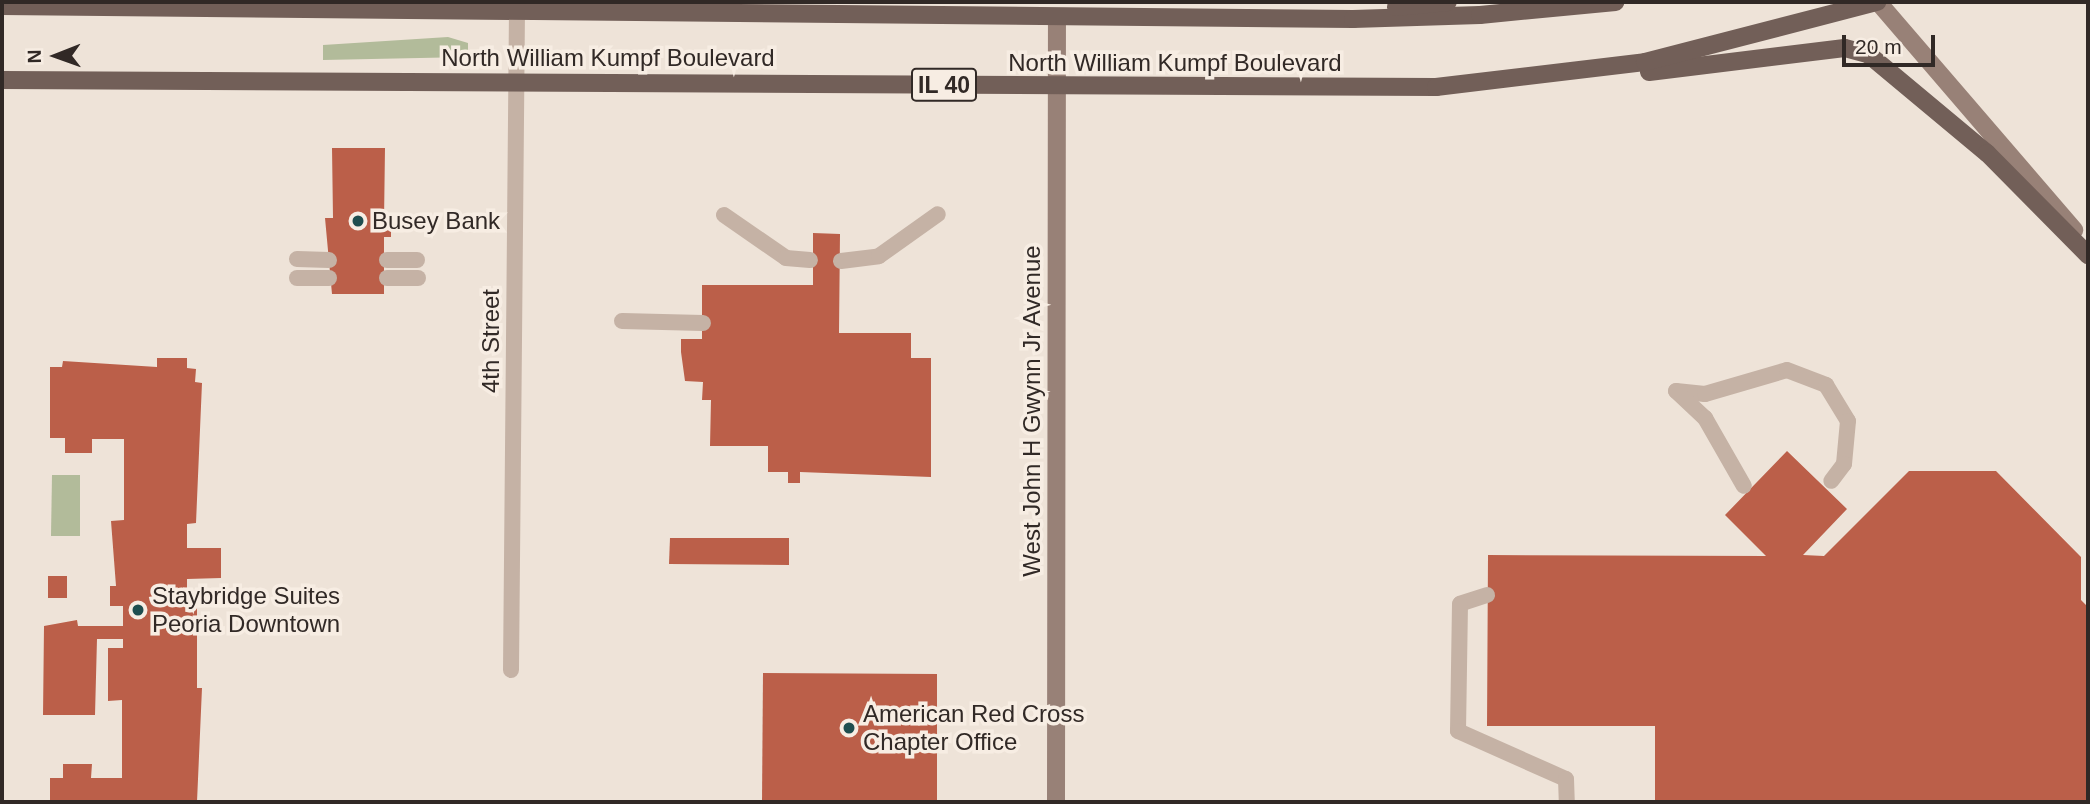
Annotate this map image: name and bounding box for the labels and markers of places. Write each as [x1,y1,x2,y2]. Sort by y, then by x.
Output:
place label: Busey Bank [372,207,500,235]
marker: Busey Bank [350,213,366,229]
place label: Staybridge Suites Peoria Downtown [152,582,340,638]
marker: Staybridge Suites Peoria Downtown [130,602,146,618]
place label: American Red Cross Chapter Office [863,700,1084,756]
marker: American Red Cross Chapter Office [841,720,857,736]

